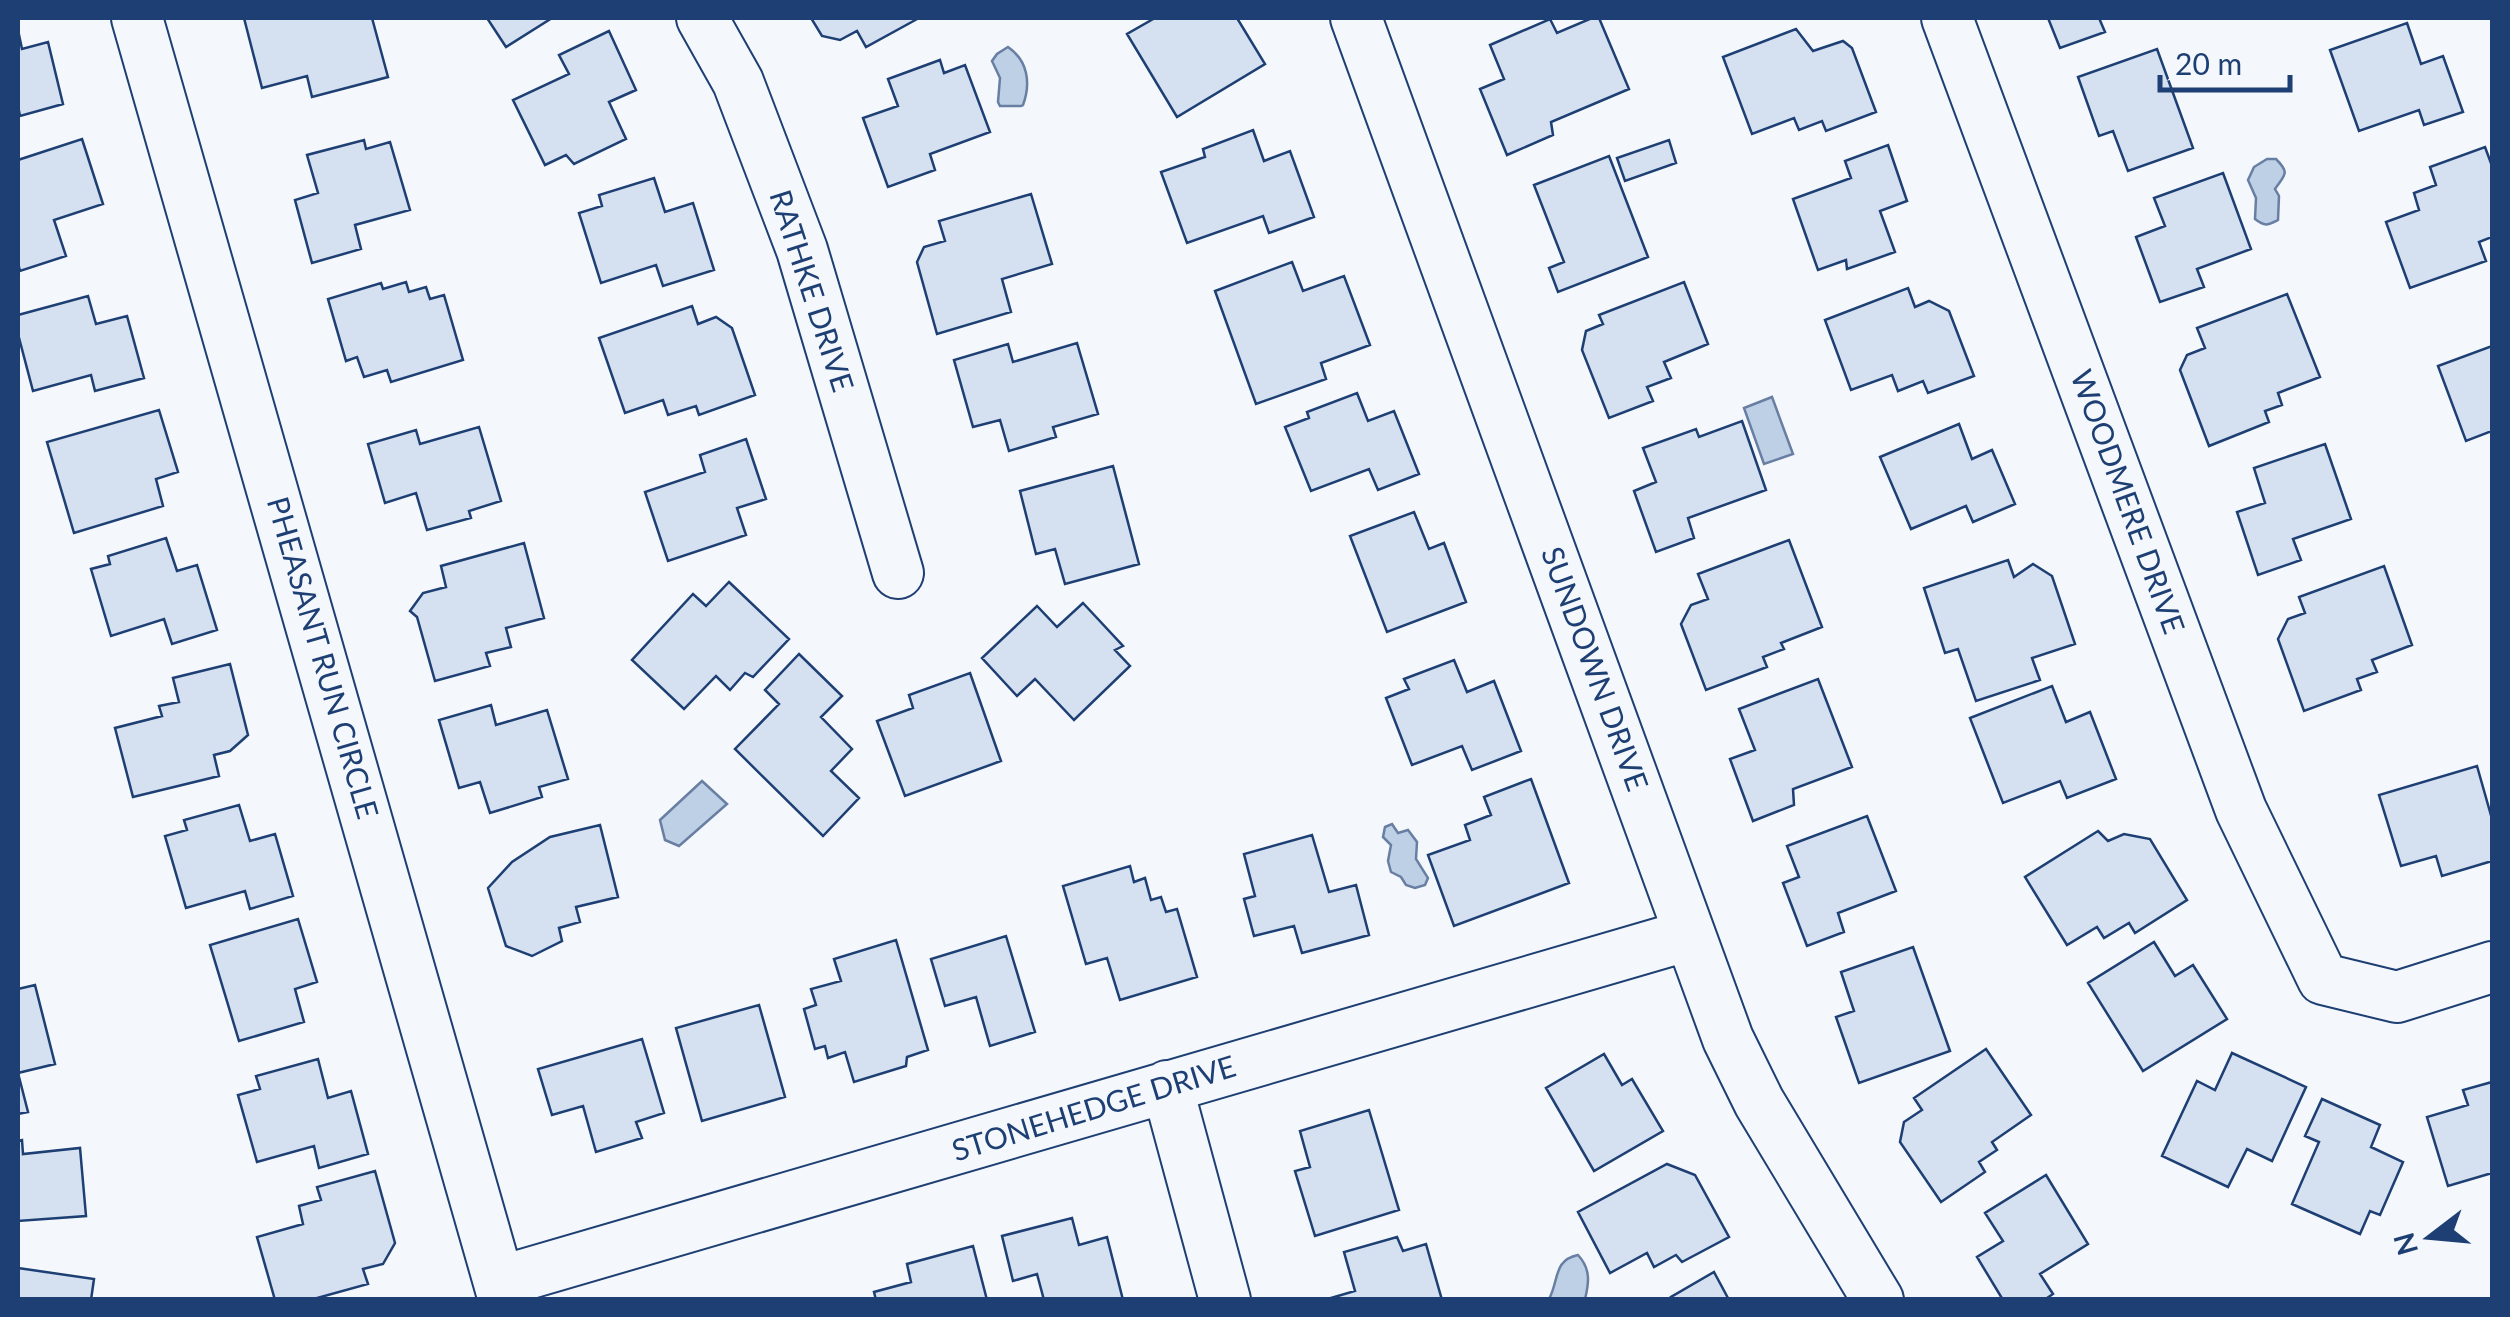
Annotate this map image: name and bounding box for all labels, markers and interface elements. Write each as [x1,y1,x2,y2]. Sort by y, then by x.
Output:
scale bar [2160,30,2290,92]
text: 20 m [2175,45,2242,81]
street label: RATHKE DRIVE [763,185,862,396]
street label: WOODMERE DRIVE [2064,364,2193,638]
street label: PHEASANT RUN CIRCLE [261,492,387,823]
street label: SUNDOWN DRIVE [1535,541,1657,795]
street label: STONEHEDGE DRIVE [947,1047,1240,1167]
north arrow [2380,1187,2480,1287]
text: N [2386,1229,2424,1259]

